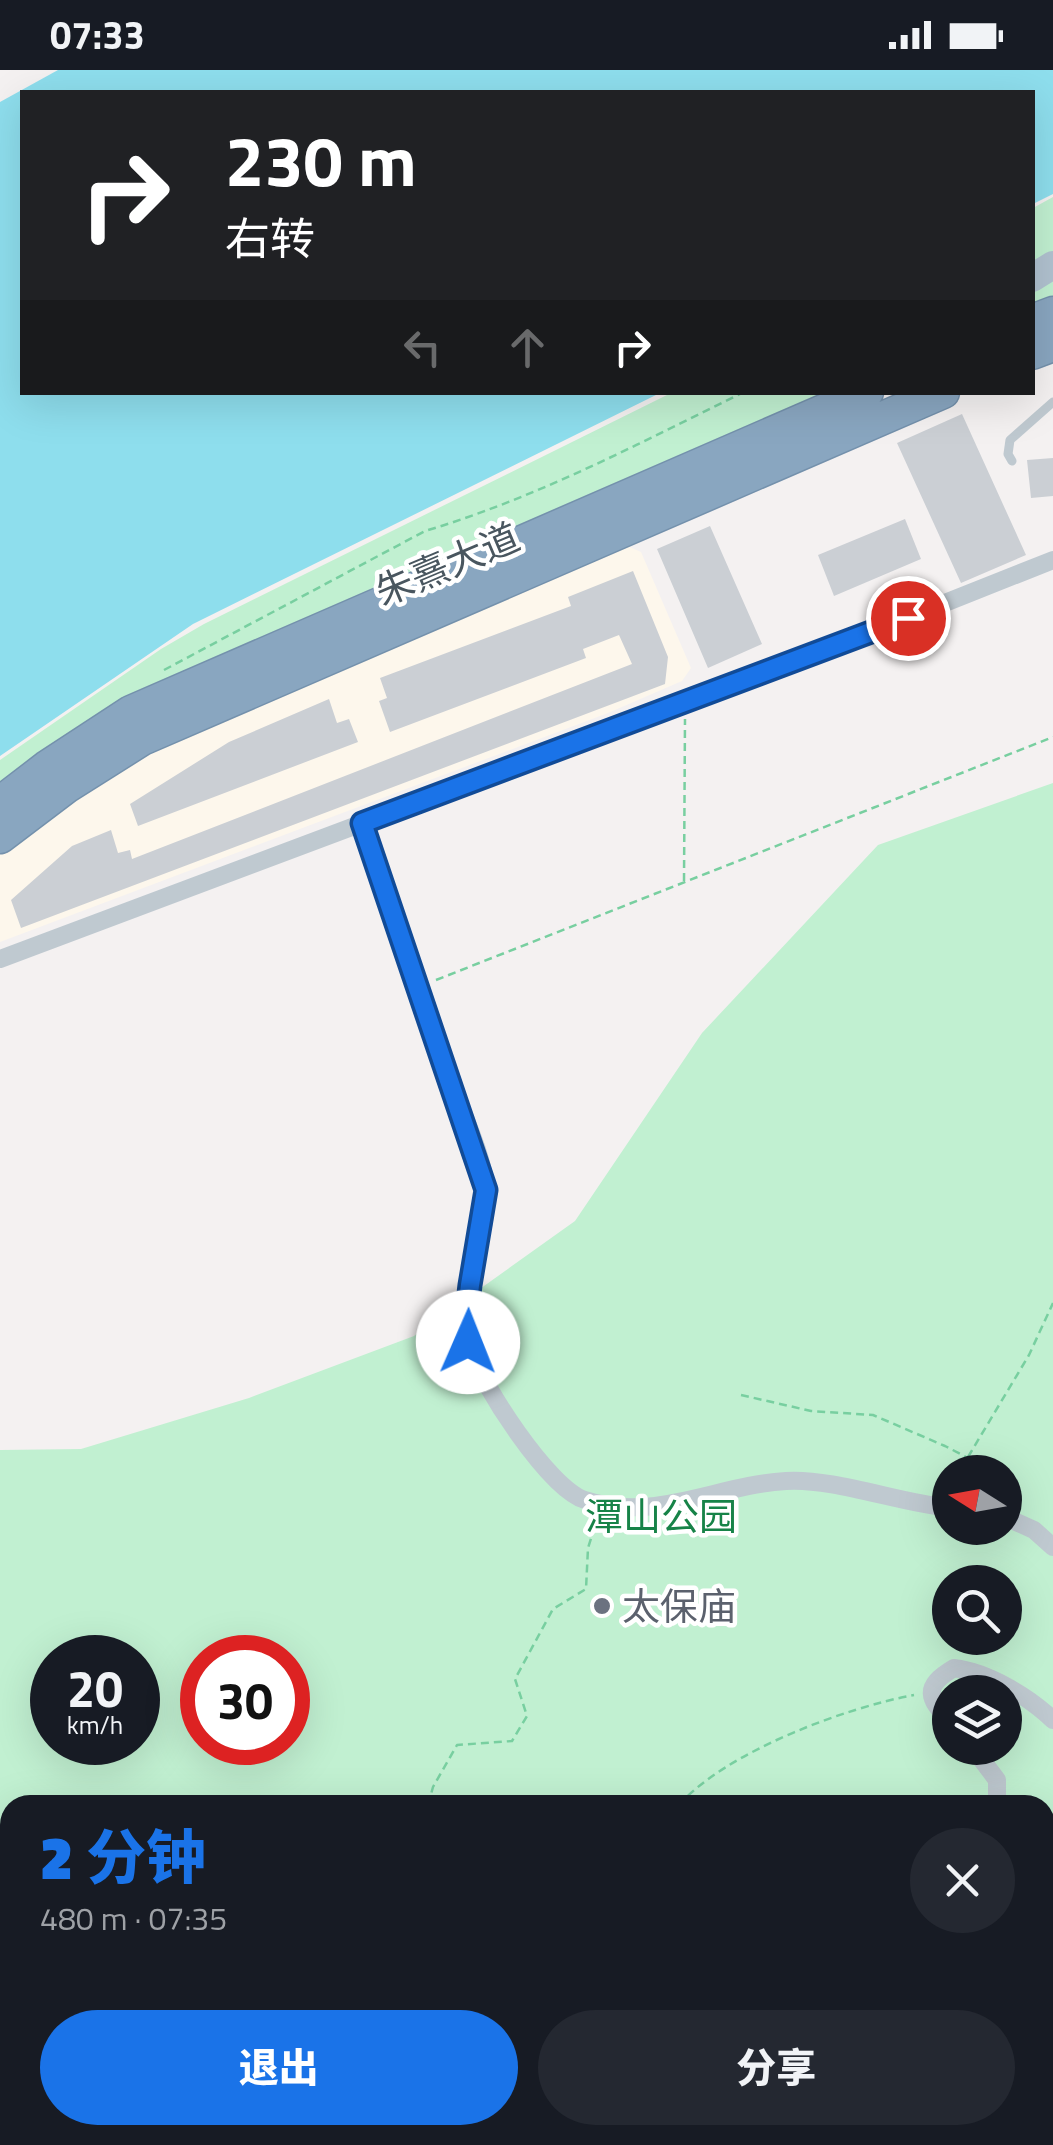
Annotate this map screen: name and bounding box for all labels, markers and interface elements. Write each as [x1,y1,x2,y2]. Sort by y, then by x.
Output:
text: 07:33 [50,6,145,64]
text: 230 m [225,107,417,213]
icon: right [60,130,190,260]
text: 右转 [225,204,315,272]
icon: left [395,320,450,375]
icon: ahead [500,320,555,375]
icon: right [605,320,660,375]
street label: 朱熹大道 [366,508,528,620]
pin [866,576,951,661]
icon: arrive [881,591,936,646]
position arrow [416,1290,520,1394]
north arrow [932,1455,1022,1545]
map controls [932,1455,1022,1765]
park label: 潭山公园 [585,1487,737,1545]
button: search [932,1565,1022,1655]
place label: 太保庙 [622,1577,736,1635]
marker: 太保庙 [591,1595,613,1617]
speed limit sign: 30 [180,1635,310,1765]
text: 20 [67,1650,123,1726]
button: layers [932,1675,1022,1765]
text: km/h [67,1706,123,1744]
text: 2 分钟 [40,1811,206,1902]
button: close [910,1828,1015,1933]
text: 480 m · 07:35 [40,1894,227,1942]
button: 退出 [40,2010,518,2125]
button: 分享 [538,2010,1015,2125]

